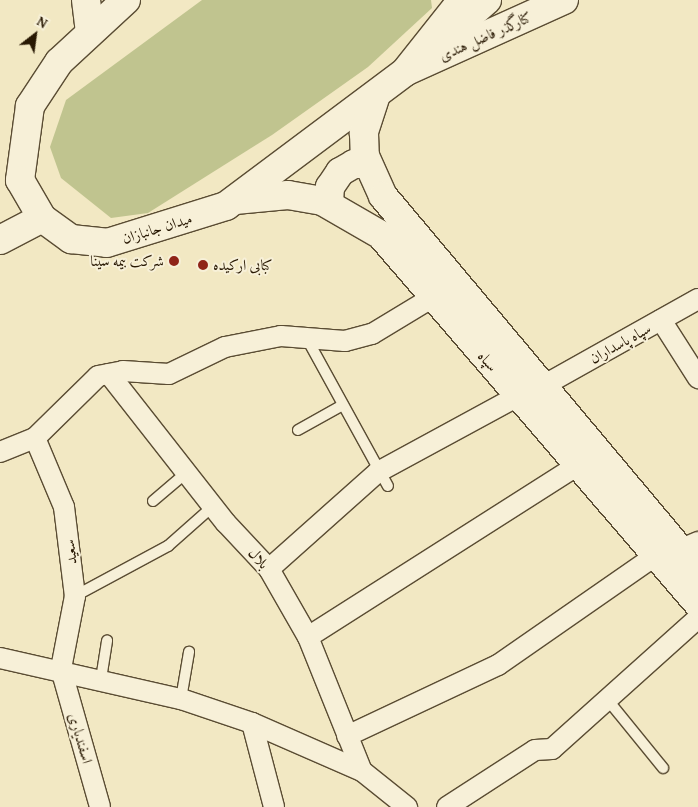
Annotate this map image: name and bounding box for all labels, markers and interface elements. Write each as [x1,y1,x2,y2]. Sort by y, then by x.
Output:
street label: کنارگذر فاضل هندی [436,8,534,64]
north arrow [10,10,60,60]
text: N [33,11,52,33]
street label: میدان جانبازان [120,209,194,247]
place label: شرکت بیمه سینا [90,252,164,270]
marker: شرکت بیمه سینا [168,255,180,267]
place label: کبابی ارکیده [213,256,272,274]
marker: کبابی ارکیده [197,259,209,271]
street label: سپاه پاسداران [586,319,654,367]
street label: سپاه [474,347,502,375]
street label: سعید [60,539,80,565]
street label: بلال [245,544,273,572]
street label: اسفندیاری [65,711,97,765]

